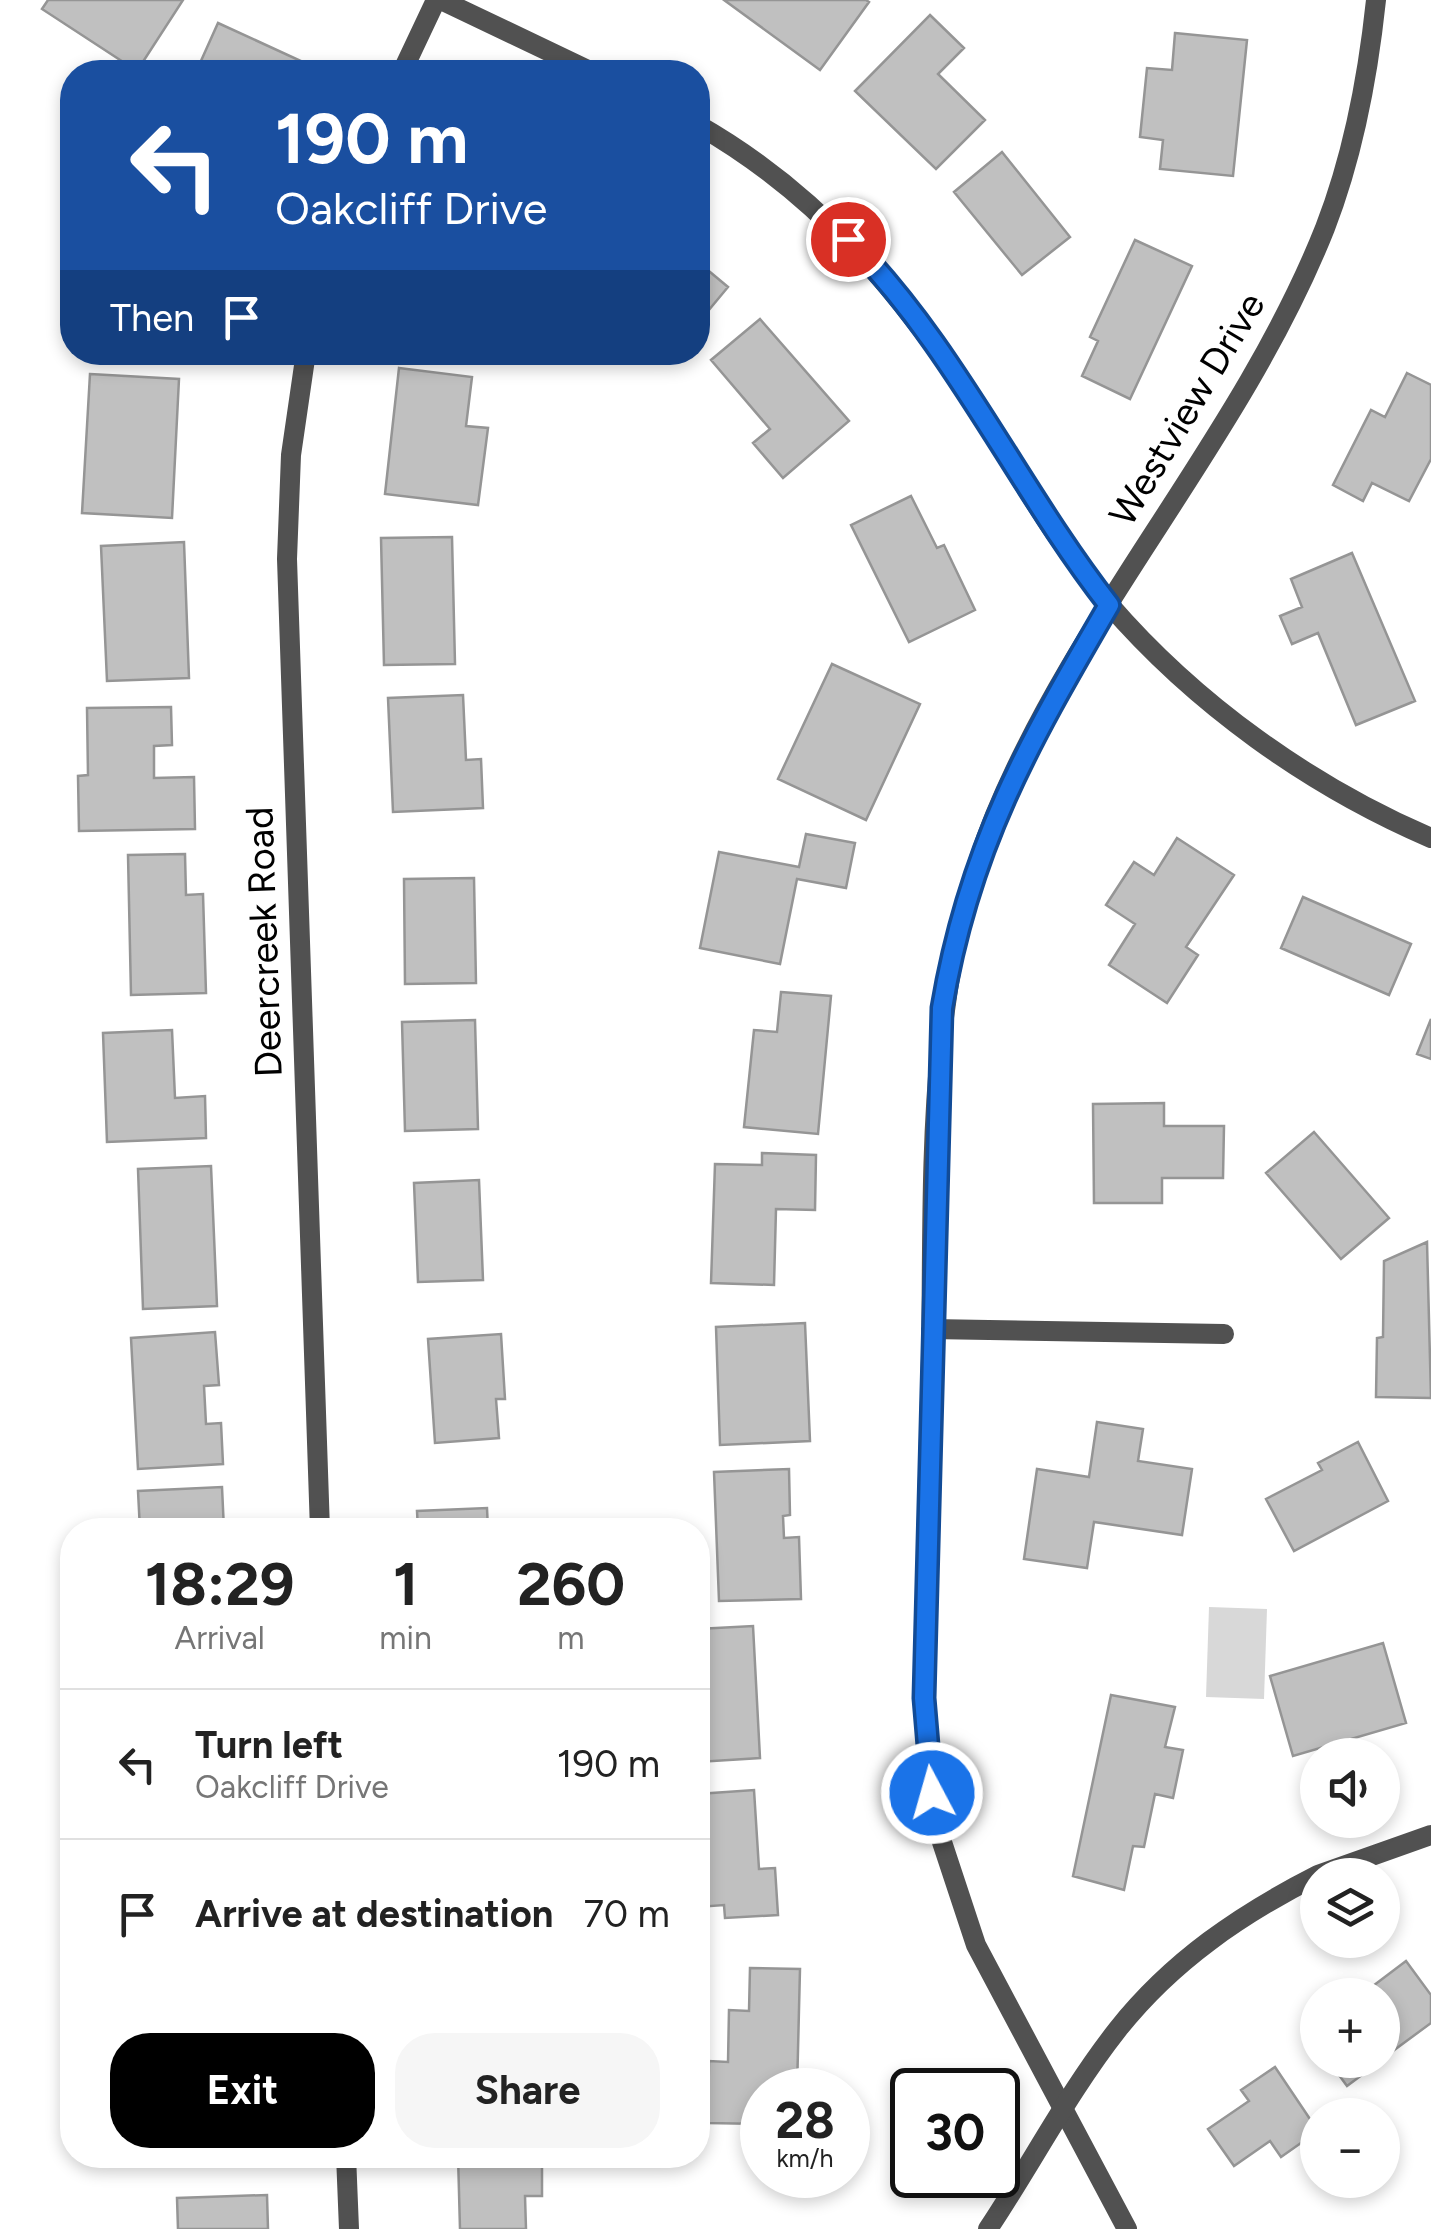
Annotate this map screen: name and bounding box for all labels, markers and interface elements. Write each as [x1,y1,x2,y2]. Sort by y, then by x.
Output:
text: 190 m [275,96,468,181]
icon: left [110,100,240,230]
text: Oakcliff Drive [275,181,547,235]
pin [806,197,891,282]
icon: arrive [821,212,876,267]
street label: Westview Drive [1099,284,1275,534]
icon: arrive [214,290,269,345]
text: Then [110,295,194,341]
street label: Deercreek Road [236,806,292,1078]
text: 18:29 [145,1548,294,1620]
text: 1 [393,1548,418,1620]
text: 260 [517,1548,625,1620]
text: Arrival [174,1619,265,1657]
text: min [379,1619,432,1657]
text: m [557,1619,585,1657]
text: Turn left [195,1722,343,1768]
icon: left [110,1737,165,1792]
map controls [1300,1738,1400,2198]
button: sound [1300,1738,1400,1838]
text: 190 m [557,1741,660,1787]
position arrow [880,1741,984,1845]
text: Oakcliff Drive [195,1768,389,1806]
button: layers [1300,1858,1400,1958]
icon: arrive [110,1887,165,1942]
text: Arrive at destination [195,1891,553,1937]
text: 70 m [583,1891,670,1937]
button: + [1300,1978,1400,2078]
button: Exit [110,2033,375,2148]
button: Share [395,2033,660,2148]
speed limit sign: 30 [890,2068,1020,2198]
text: 28 [775,2090,835,2151]
button: − [1300,2098,1400,2198]
text: km/h [776,2143,834,2173]

